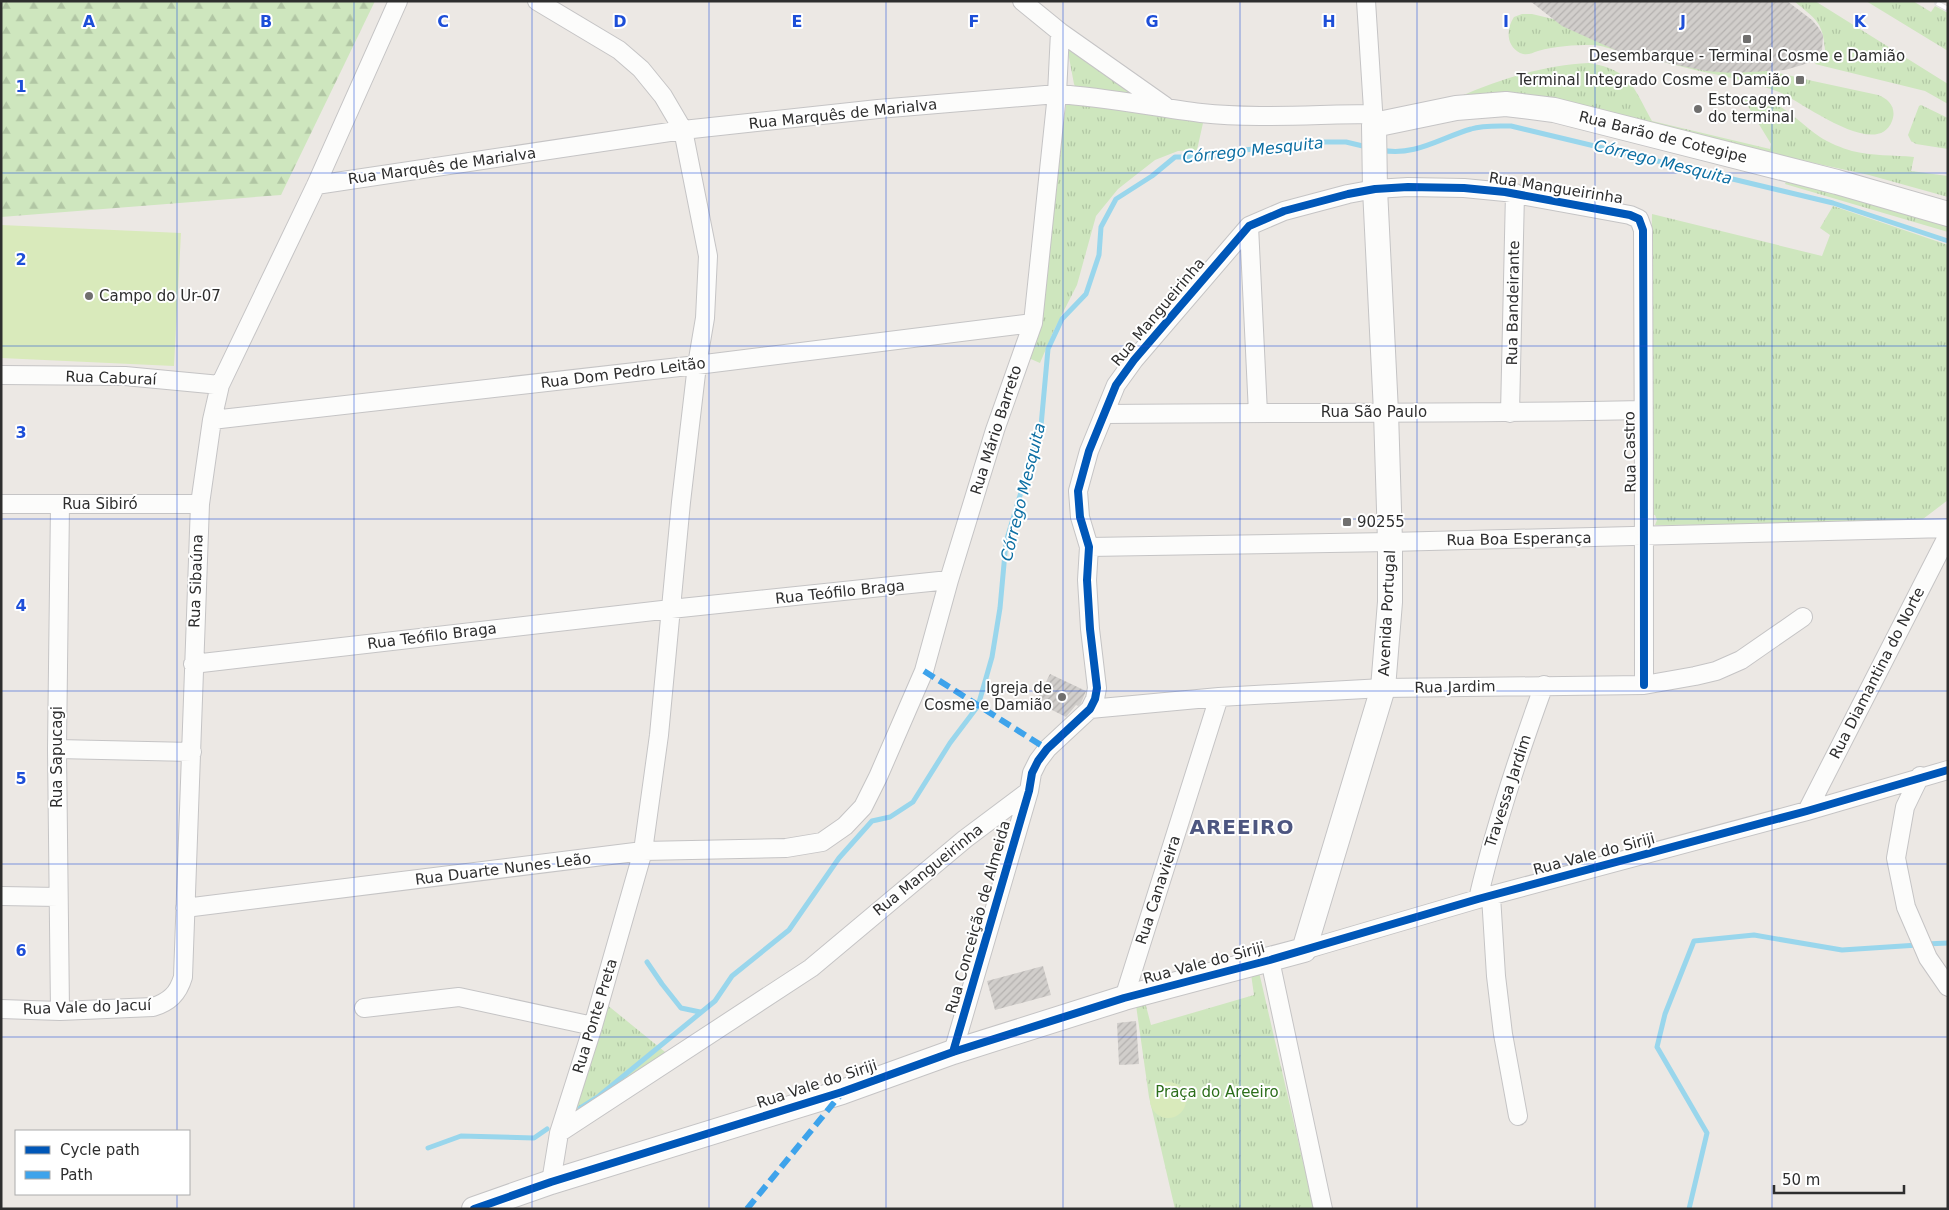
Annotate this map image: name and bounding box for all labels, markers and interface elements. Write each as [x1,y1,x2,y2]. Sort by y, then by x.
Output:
text: A [83,12,96,31]
text: B [260,12,272,31]
text: C [437,12,449,31]
text: D [613,12,627,31]
text: E [792,12,802,31]
text: F [969,12,979,31]
text: G [1145,12,1159,31]
text: H [1322,12,1336,31]
text: I [1503,12,1509,31]
text: J [1679,12,1686,31]
text: K [1854,12,1867,31]
marker: Desembarque - Terminal Cosme e Damião [1741,33,1753,45]
place label: Desembarque - Terminal Cosme e Damião [1589,47,1905,65]
place label: Terminal Integrado Cosme e Damião [1515,71,1790,89]
marker: Terminal Integrado Cosme e Damião [1794,74,1806,86]
text: 1 [15,77,27,96]
place label: Estocagem do terminal [1708,91,1794,126]
street label: Rua Marquês de Marialva [748,95,938,133]
marker: Estocagem do terminal [1692,103,1704,115]
street label: Rua Barão de Cotegipe [1577,107,1749,167]
water label: Córrego Mesquita [1181,133,1325,167]
water label: Córrego Mesquita [1592,136,1734,188]
street label: Rua Marquês de Marialva [347,144,537,188]
street label: Rua Mangueirinha [1488,168,1624,208]
street label: Rua Bandeirante [1503,240,1523,366]
text: 2 [15,250,27,269]
street label: Rua Mangueirinha [1107,254,1209,370]
place label: Campo do Ur-07 [99,287,221,305]
marker: Campo do Ur-07 [83,290,95,302]
street label: Rua Dom Pedro Leitão [539,354,707,392]
street label: Rua Mário Barreto [967,363,1025,497]
street label: Rua Caburaí [65,367,158,389]
street label: Rua São Paulo [1321,403,1427,421]
street label: Rua Castro [1620,411,1640,493]
water label: Córrego Mesquita [997,421,1049,563]
text: 3 [15,423,27,442]
street label: Rua Sibiró [62,495,138,513]
place label: 90255 [1357,513,1405,531]
marker: 90255 [1341,516,1353,528]
street label: Rua Boa Esperança [1446,529,1592,549]
street label: Rua Sibaúna [185,534,207,628]
street label: Avenida Portugal [1375,549,1399,677]
street label: Rua Teófilo Braga [774,576,906,608]
street label: Rua Diamantina do Norte [1826,584,1928,762]
text: 4 [15,596,27,615]
street label: Rua Teófilo Braga [366,619,498,653]
street label: Rua Jardim [1414,677,1496,697]
place label: Igreja de Cosme e Damião [924,679,1052,714]
marker: Igreja de Cosme e Damião [1056,691,1068,703]
street label: Rua Sapucagi [48,706,66,808]
street label: Travessa Jardim [1481,732,1535,851]
text: 5 [15,769,27,788]
district label: AREEIRO [1189,815,1295,839]
street label: Rua Conceição de Almeida [942,818,1014,1016]
street label: Rua Mangueirinha [870,820,986,920]
street label: Rua Vale do Siriji [1531,829,1657,879]
street label: Rua Canavieira [1132,833,1184,947]
street label: Rua Duarte Nunes Leão [414,849,592,889]
street label: Rua Vale do Siriji [1141,938,1267,988]
text: 6 [15,941,27,960]
street label: Rua Ponte Preta [569,956,621,1076]
street label: Rua Vale do Jacuí [22,996,152,1018]
street label: Rua Vale do Siriji [755,1056,879,1112]
park label: Praça do Areeiro [1155,1083,1279,1101]
legend [15,1130,190,1195]
text: Cycle path [60,1141,140,1159]
scale bar [1774,1162,1904,1194]
text: Path [60,1166,93,1184]
text: 50 m [1782,1171,1820,1189]

